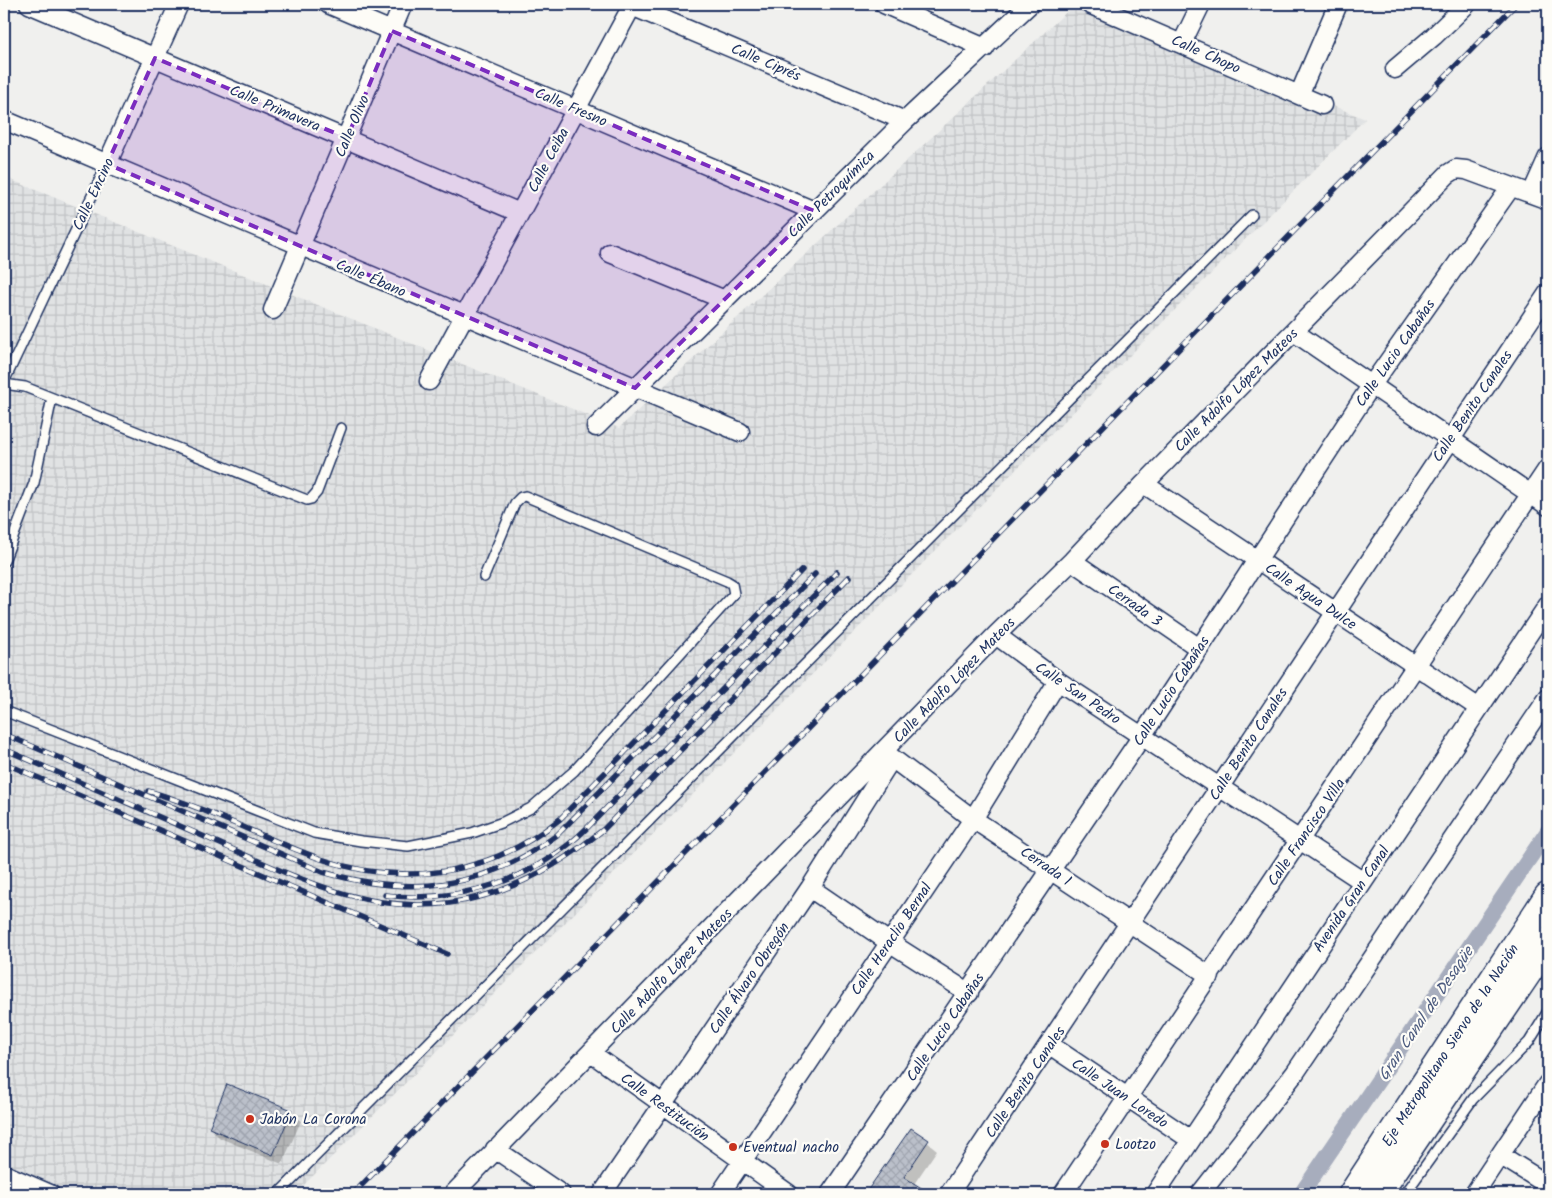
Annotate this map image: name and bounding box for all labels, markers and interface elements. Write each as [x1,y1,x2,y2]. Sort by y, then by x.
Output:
street label: Calle Chopo [1167,29,1244,81]
street label: Calle Ciprés [727,37,805,89]
street label: Calle Primavera [225,79,324,139]
street label: Calle Fresno [531,82,611,134]
street label: Calle Olivo [329,91,377,161]
street label: Calle Ceiba [522,124,576,197]
street label: Calle Petroquímica [782,145,881,244]
street label: Calle Encino [67,154,121,235]
street label: Calle Ébano [332,253,410,305]
street label: Calle Lucio Cabañas [1350,294,1442,412]
street label: Calle Adolfo López Mateos [1169,322,1305,459]
street label: Calle Benito Canales [1426,345,1520,467]
street label: Calle Agua Dulce [1260,557,1362,637]
street label: Cerrada 3 [1102,578,1167,634]
street label: Calle Adolfo López Mateos [888,612,1022,749]
street label: Calle Lucio Cabañas [1127,631,1217,751]
street label: Calle San Pedro [1030,656,1125,732]
street label: Calle Benito Canales [1203,683,1295,806]
street label: Calle Francisco Villa [1262,774,1352,892]
street label: Cerrada 1 [1015,841,1076,893]
street label: Avenida Gran Canal [1307,841,1397,958]
street label: Calle Heraclio Bernal [845,878,939,1001]
street label: Calle Adolfo López Mateos [605,903,739,1040]
street label: Calle Álvaro Obregón [703,918,796,1039]
street label: Eje Metropolitano Siervo de la Nación [1376,939,1526,1152]
water label: Gran Canal de Desagüe [1372,940,1481,1086]
street label: Calle Lucio Cabañas [900,968,992,1087]
street label: Calle Benito Canales [979,1021,1073,1143]
street label: Calle Juan Loredo [1066,1052,1173,1135]
street label: Calle Restitución [615,1067,714,1149]
place label: Jabón La Corona [260,1108,367,1132]
marker: Jabón La Corona [244,1113,256,1125]
place label: Lootzo [1115,1133,1156,1157]
place label: Eventual nacho [743,1136,839,1160]
marker: Lootzo [1099,1138,1111,1150]
marker: Eventual nacho [727,1141,739,1153]

